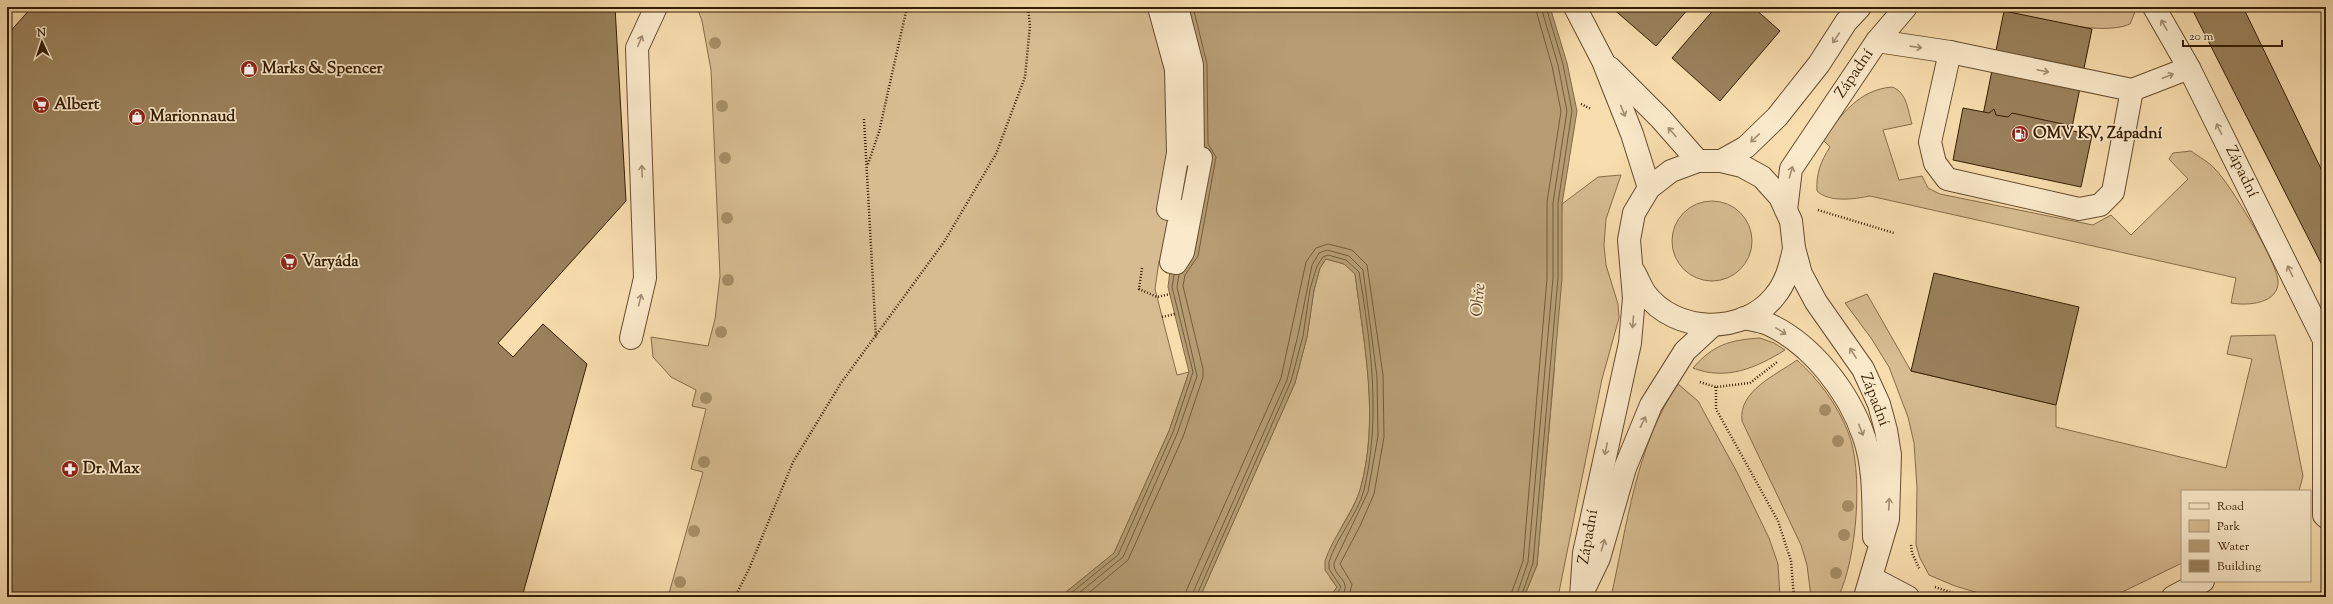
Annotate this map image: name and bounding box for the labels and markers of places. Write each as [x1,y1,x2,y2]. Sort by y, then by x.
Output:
place label: Marks & Spencer [262,58,384,81]
shop icon: Marks & Spencer [239,59,259,79]
place label: Albert [54,94,100,117]
supermarket icon: Albert [31,95,51,115]
place label: Marionnaud [150,106,236,129]
shop icon: Marionnaud [127,107,147,127]
place label: OMV KV, Západní [2033,123,2163,146]
fuel station icon: OMV KV, Západní [2010,124,2030,144]
place label: Varyáda [302,251,359,274]
supermarket icon: Varyáda [279,252,299,272]
place label: Dr. Max [83,458,140,481]
pharmacy icon: Dr. Max [60,459,80,479]

